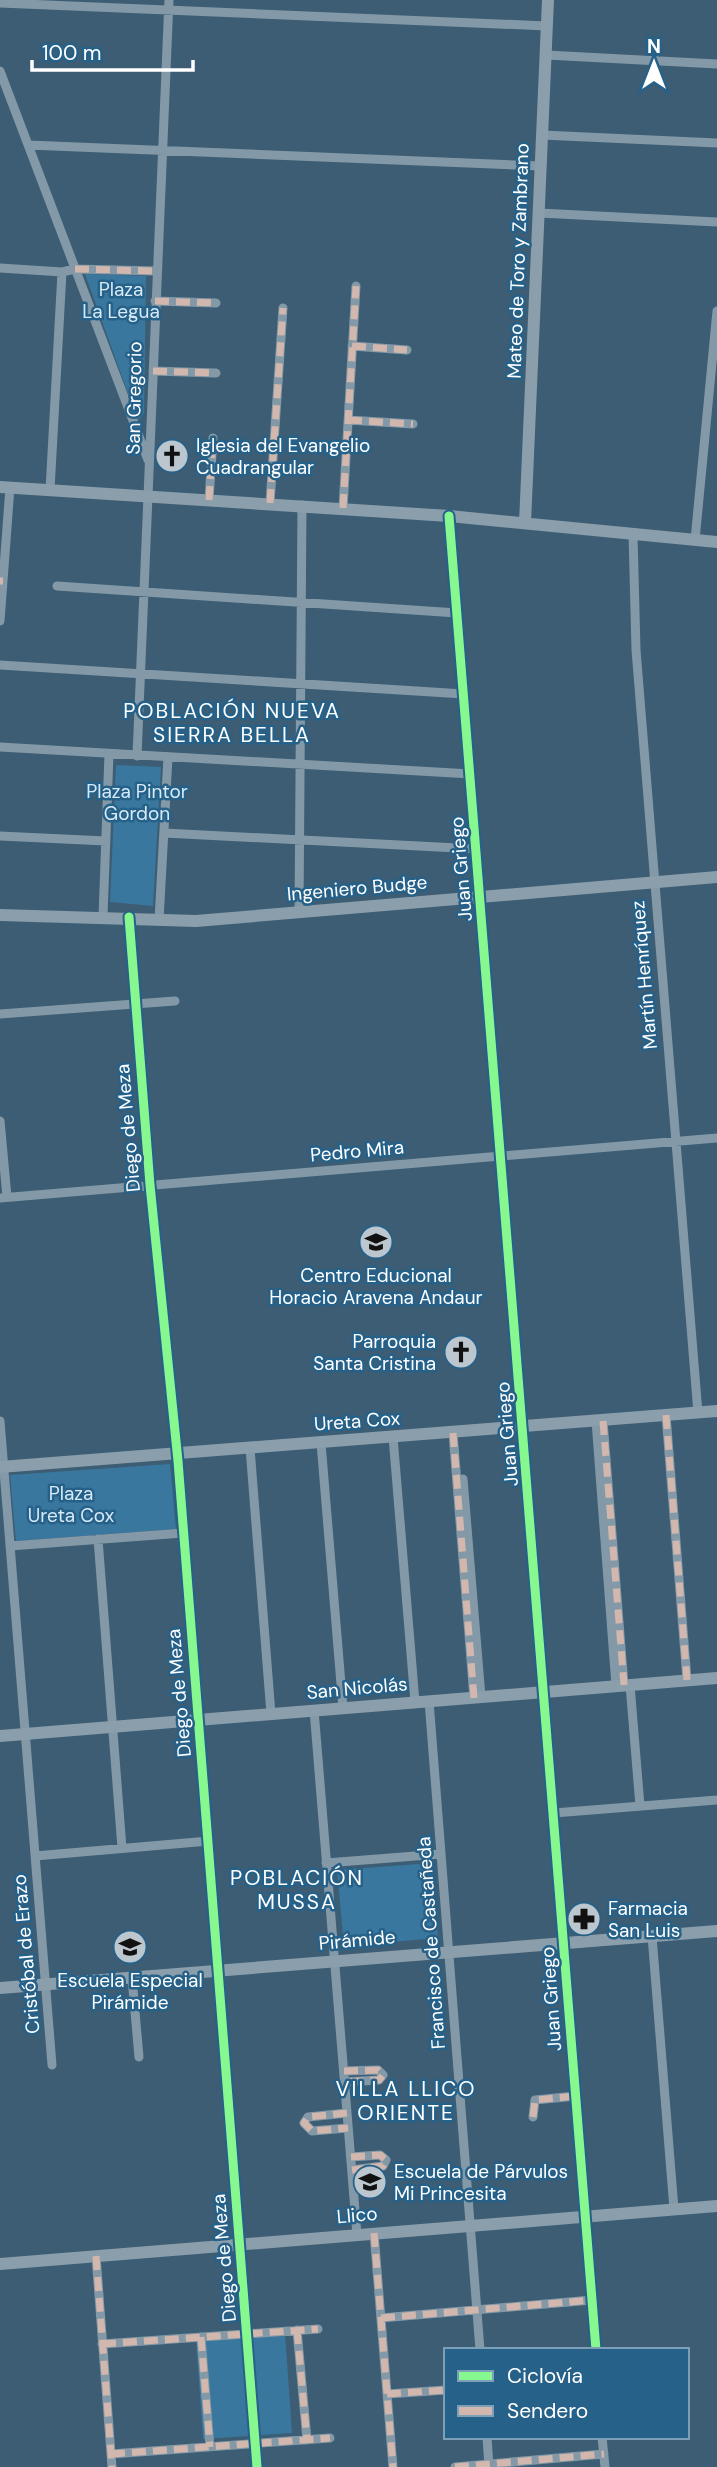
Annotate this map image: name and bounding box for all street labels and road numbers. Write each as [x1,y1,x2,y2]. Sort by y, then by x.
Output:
street label: Mateo de Toro y Zambrano [501,143,535,379]
street label: San Gregorio [121,341,147,455]
street label: Juan Griego [444,816,478,922]
street label: Ingeniero Budge [286,869,428,907]
street label: Martín Henríquez [625,900,663,1050]
street label: Diego de Meza [110,1063,146,1193]
street label: Pedro Mira [309,1134,405,1168]
street label: Juan Griego [490,1381,524,1487]
street label: Ureta Cox [313,1405,402,1436]
street label: Diego de Meza [161,1628,197,1758]
street label: San Nicolás [305,1671,409,1705]
street label: Francisco de Castañeda [411,1836,451,2050]
street label: Cristóbal de Erazo [7,1873,45,2035]
street label: Pirámide [317,1924,397,1956]
street label: Juan Griego [535,1946,567,2052]
street label: Diego de Meza [206,2193,242,2323]
street label: Llico [336,2201,378,2229]

